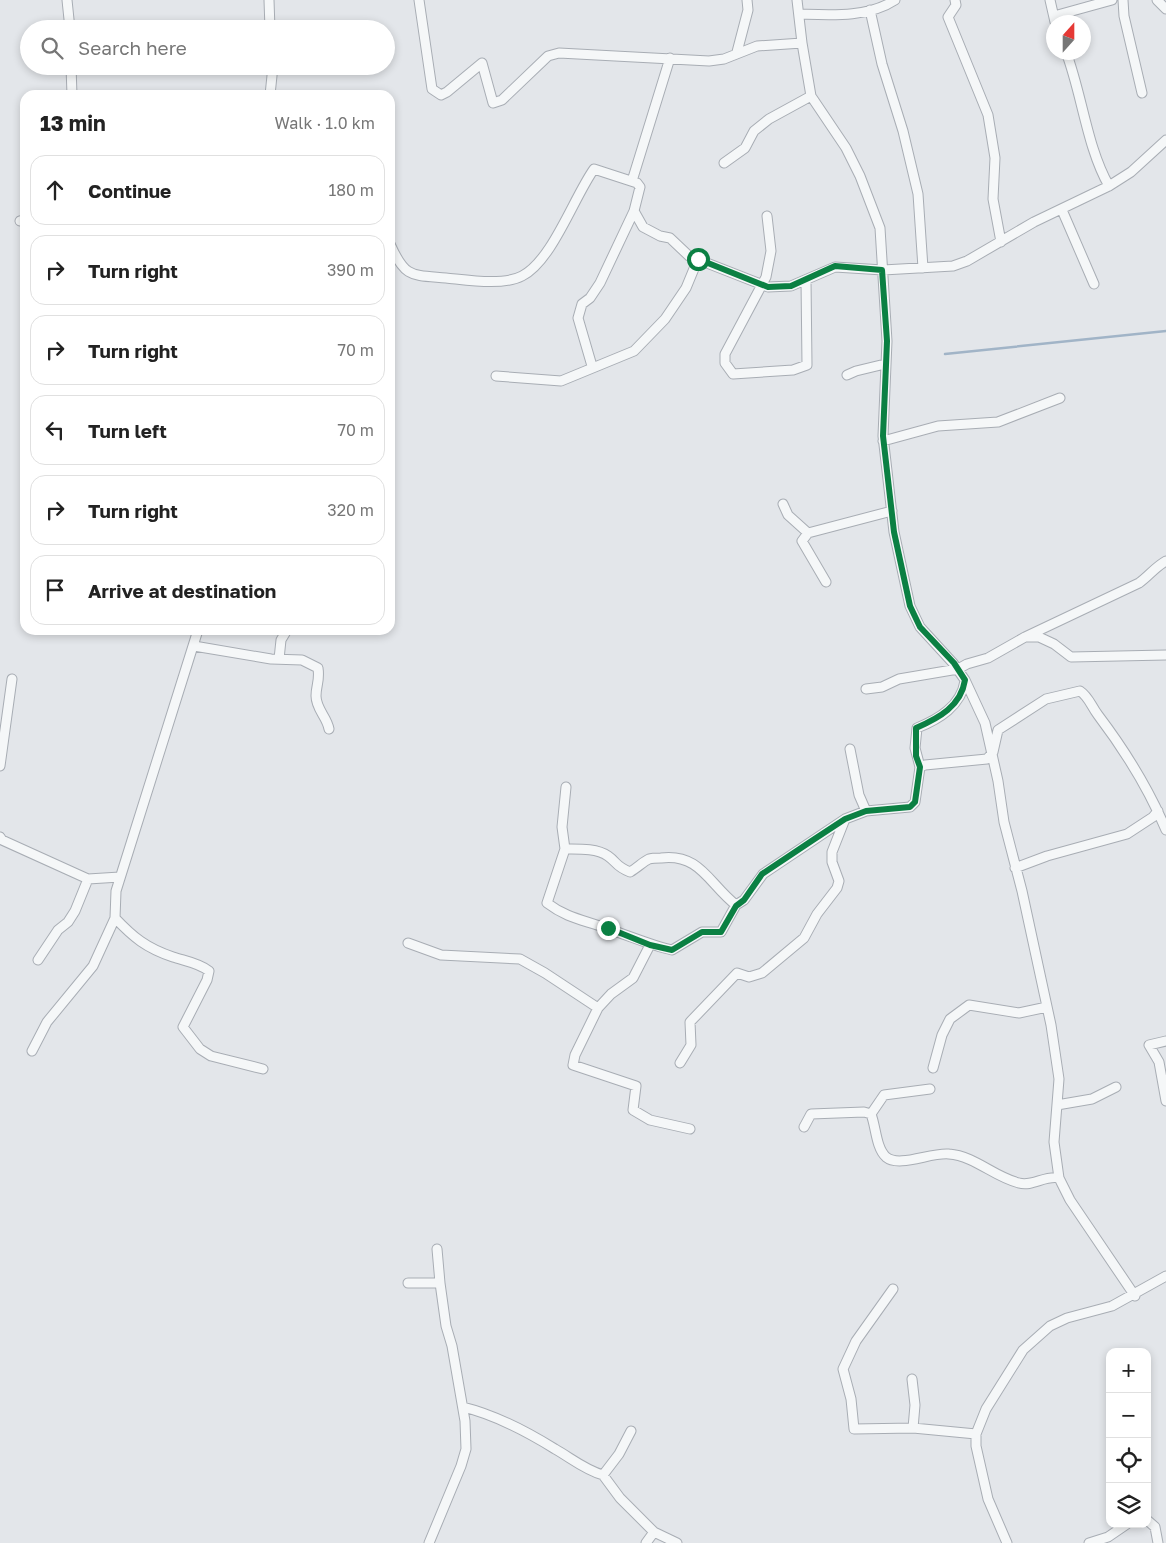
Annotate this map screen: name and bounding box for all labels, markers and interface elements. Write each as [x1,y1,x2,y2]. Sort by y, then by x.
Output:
north arrow [1046,15,1091,60]
search box [20,20,395,75]
icon: search [38,34,66,62]
text: Search here [78,36,187,59]
text: 13 min [40,110,106,136]
text: Walk · 1.0 km [275,113,375,133]
icon: ahead [41,176,69,204]
text: Continue [88,179,171,202]
text: 180 m [328,180,374,200]
route start [687,248,710,271]
icon: right [41,256,69,284]
text: Turn right [88,259,178,282]
text: 390 m [327,260,374,280]
icon: right [41,336,69,364]
text: Turn right [88,339,178,362]
text: 70 m [337,340,374,360]
icon: left [41,416,69,444]
text: Turn left [88,419,167,442]
text: 70 m [337,420,374,440]
icon: right [41,496,69,524]
text: Turn right [88,499,178,522]
text: 320 m [327,500,374,520]
icon: arrive [41,576,69,604]
text: Arrive at destination [88,579,276,602]
route end [597,917,620,940]
map controls [1106,1348,1151,1528]
button: + [1106,1348,1151,1393]
button: − [1106,1393,1151,1438]
button: locate [1106,1438,1151,1483]
button: layers [1106,1483,1151,1528]

